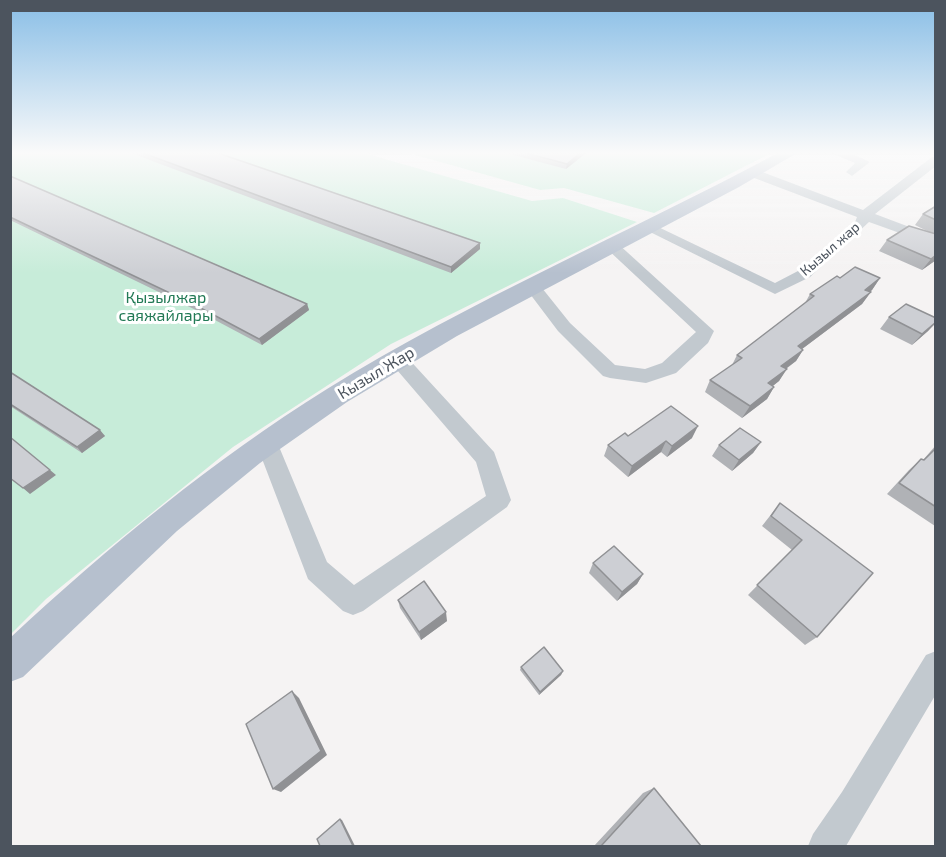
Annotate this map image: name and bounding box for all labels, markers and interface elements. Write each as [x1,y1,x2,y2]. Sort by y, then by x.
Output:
street label: Кызыл жар [797,219,863,279]
park label: Қызылжар саяжайлары [119,288,213,326]
street label: Кызыл Жар [334,343,418,403]

